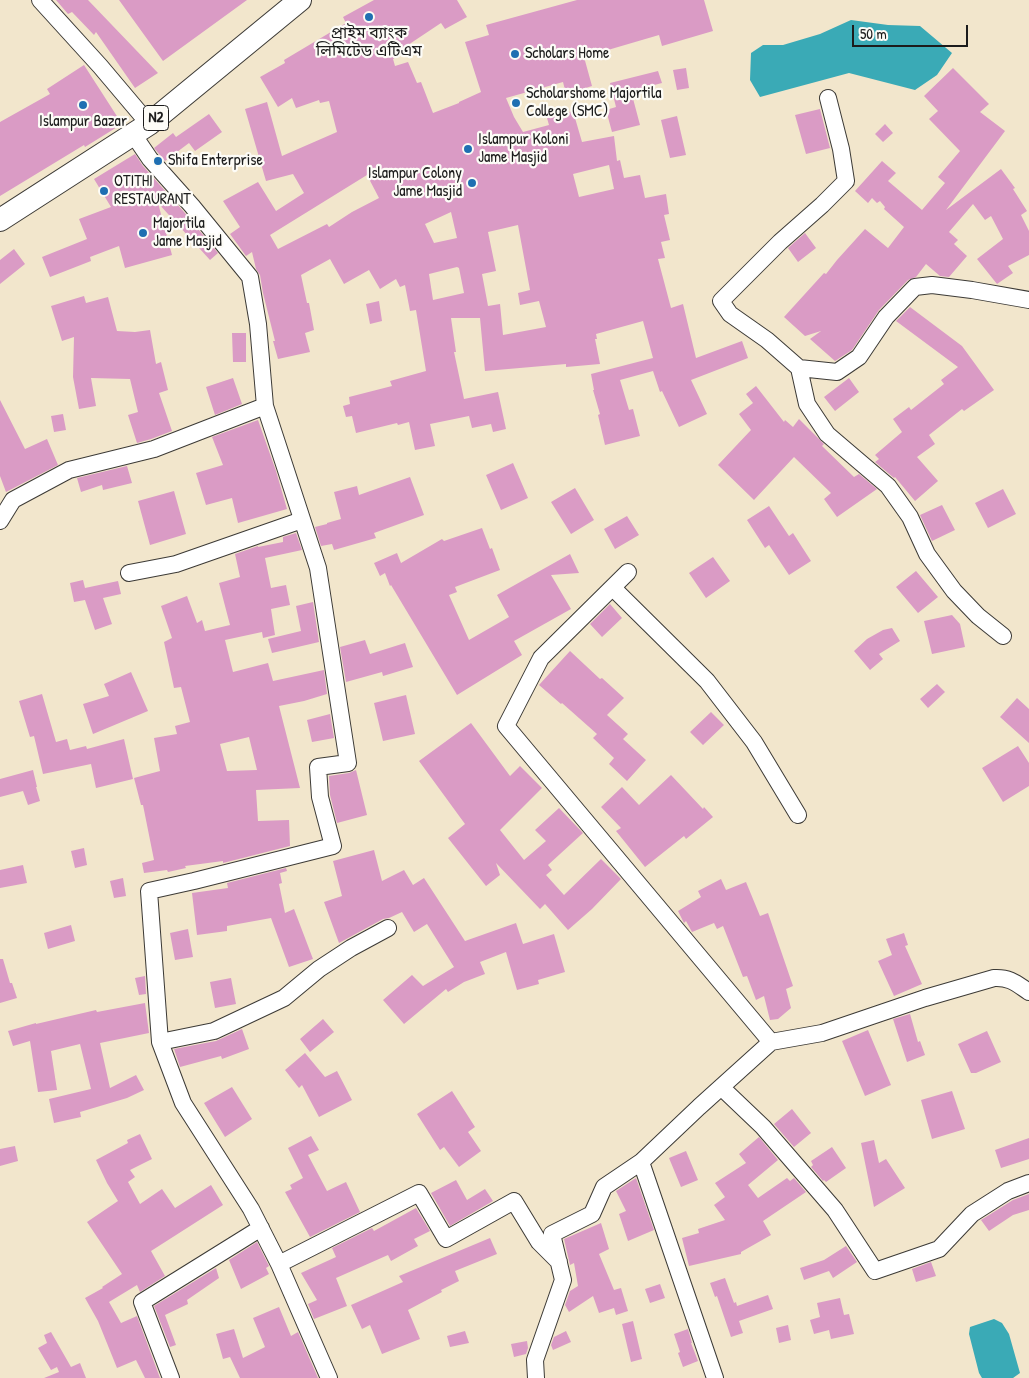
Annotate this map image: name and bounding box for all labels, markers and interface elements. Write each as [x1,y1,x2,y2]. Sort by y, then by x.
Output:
marker: প্রাইম ব্যাংক লিমিটেড এটিএম [363,11,375,23]
scale bar [854,15,970,47]
text: 50 m [860,23,887,44]
place label: প্রাইম ব্যাংক লিমিটেড এটিএম [316,24,422,62]
place label: Scholars Home [525,44,609,64]
marker: Scholars Home [509,48,521,60]
place label: Scholarshome Majortila College (SMC) [526,84,661,122]
marker: Scholarshome Majortila College (SMC) [510,97,522,109]
marker: Islampur Bazar [77,99,89,111]
road number: N2 [144,106,168,130]
place label: Islampur Bazar [39,112,127,132]
place label: Islampur Koloni Jame Masjid [478,130,569,168]
marker: Islampur Koloni Jame Masjid [462,143,474,155]
place label: Shifa Enterprise [168,151,263,171]
marker: Shifa Enterprise [152,155,164,167]
place label: Islampur Colony Jame Masjid [368,164,462,202]
place label: OTITHI RESTAURANT [114,172,191,210]
marker: Islampur Colony Jame Masjid [466,177,478,189]
marker: OTITHI RESTAURANT [98,185,110,197]
place label: Majortila Jame Masjid [153,214,222,252]
marker: Majortila Jame Masjid [137,227,149,239]

